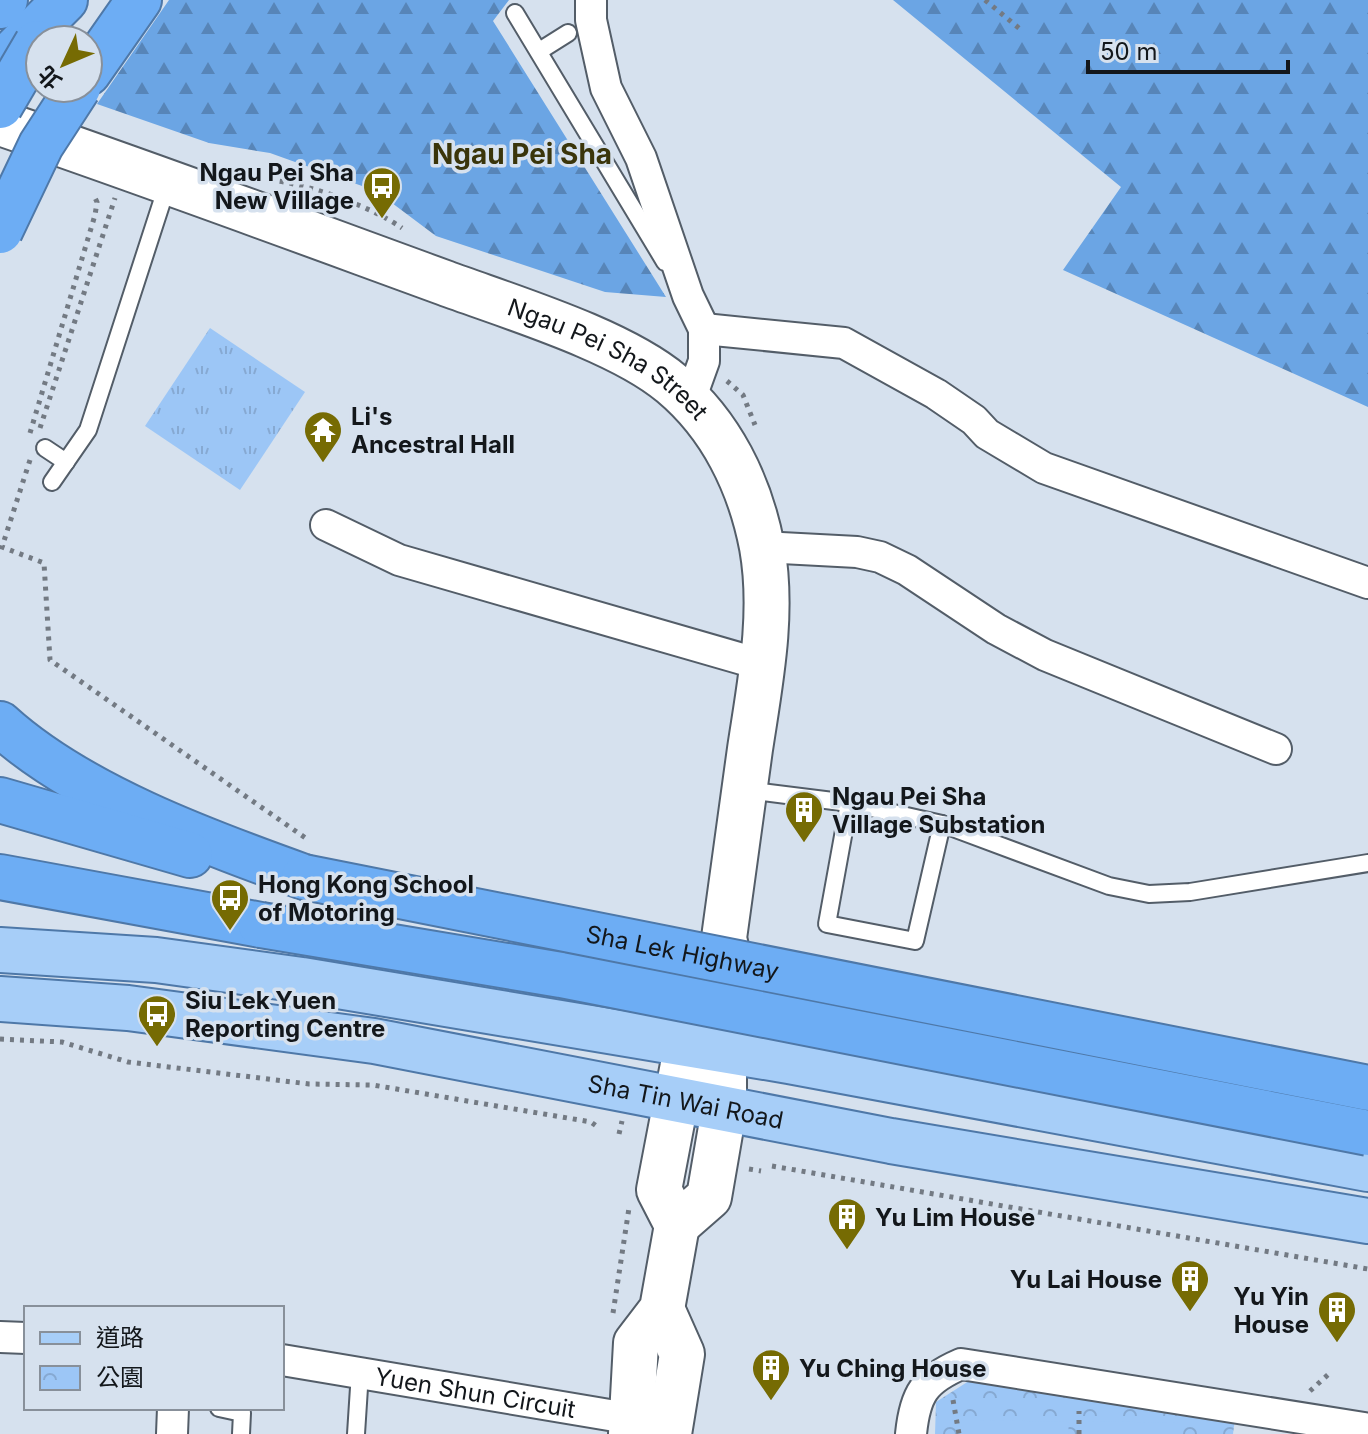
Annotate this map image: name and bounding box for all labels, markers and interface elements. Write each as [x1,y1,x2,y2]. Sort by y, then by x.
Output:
north arrow [24,24,104,104]
scale bar [1088,24,1288,74]
text: 50 m [1100,37,1158,66]
text: 北 [33,61,67,95]
district label: Ngau Pei Sha [432,137,612,171]
place label: Ngau Pei Sha New Village [200,158,354,215]
bus stop icon: Ngau Pei Sha New Village [361,165,403,220]
street label: Ngau Pei Sha Street [504,292,715,425]
place label: Li's Ancestral Hall [351,402,515,459]
temple icon: Li's Ancestral Hall [302,409,344,464]
place label: Ngau Pei Sha Village Substation [832,782,1046,839]
building icon: Ngau Pei Sha Village Substation [783,789,825,844]
place label: Hong Kong School of Motoring [258,870,474,927]
bus stop icon: Hong Kong School of Motoring [209,877,251,932]
street label: Sha Lek Highway [584,919,782,985]
place label: Siu Lek Yuen Reporting Centre [185,986,385,1043]
bus stop icon: Siu Lek Yuen Reporting Centre [136,993,178,1048]
street label: Sha Tin Wai Road [586,1068,786,1134]
building icon: Yu Lim House [826,1196,868,1251]
place label: Yu Lim House [875,1203,1035,1232]
building icon: Yu Lai House [1169,1258,1211,1313]
place label: Yu Lai House [1010,1265,1162,1294]
place label: Yu Yin House [1233,1282,1309,1339]
building icon: Yu Yin House [1316,1289,1358,1344]
legend [24,1306,284,1410]
text: 道路 [96,1323,144,1352]
building icon: Yu Ching House [750,1347,792,1402]
place label: Yu Ching House [799,1354,987,1383]
street label: Yuen Shun Circuit [373,1361,578,1424]
text: 公園 [96,1363,144,1392]

